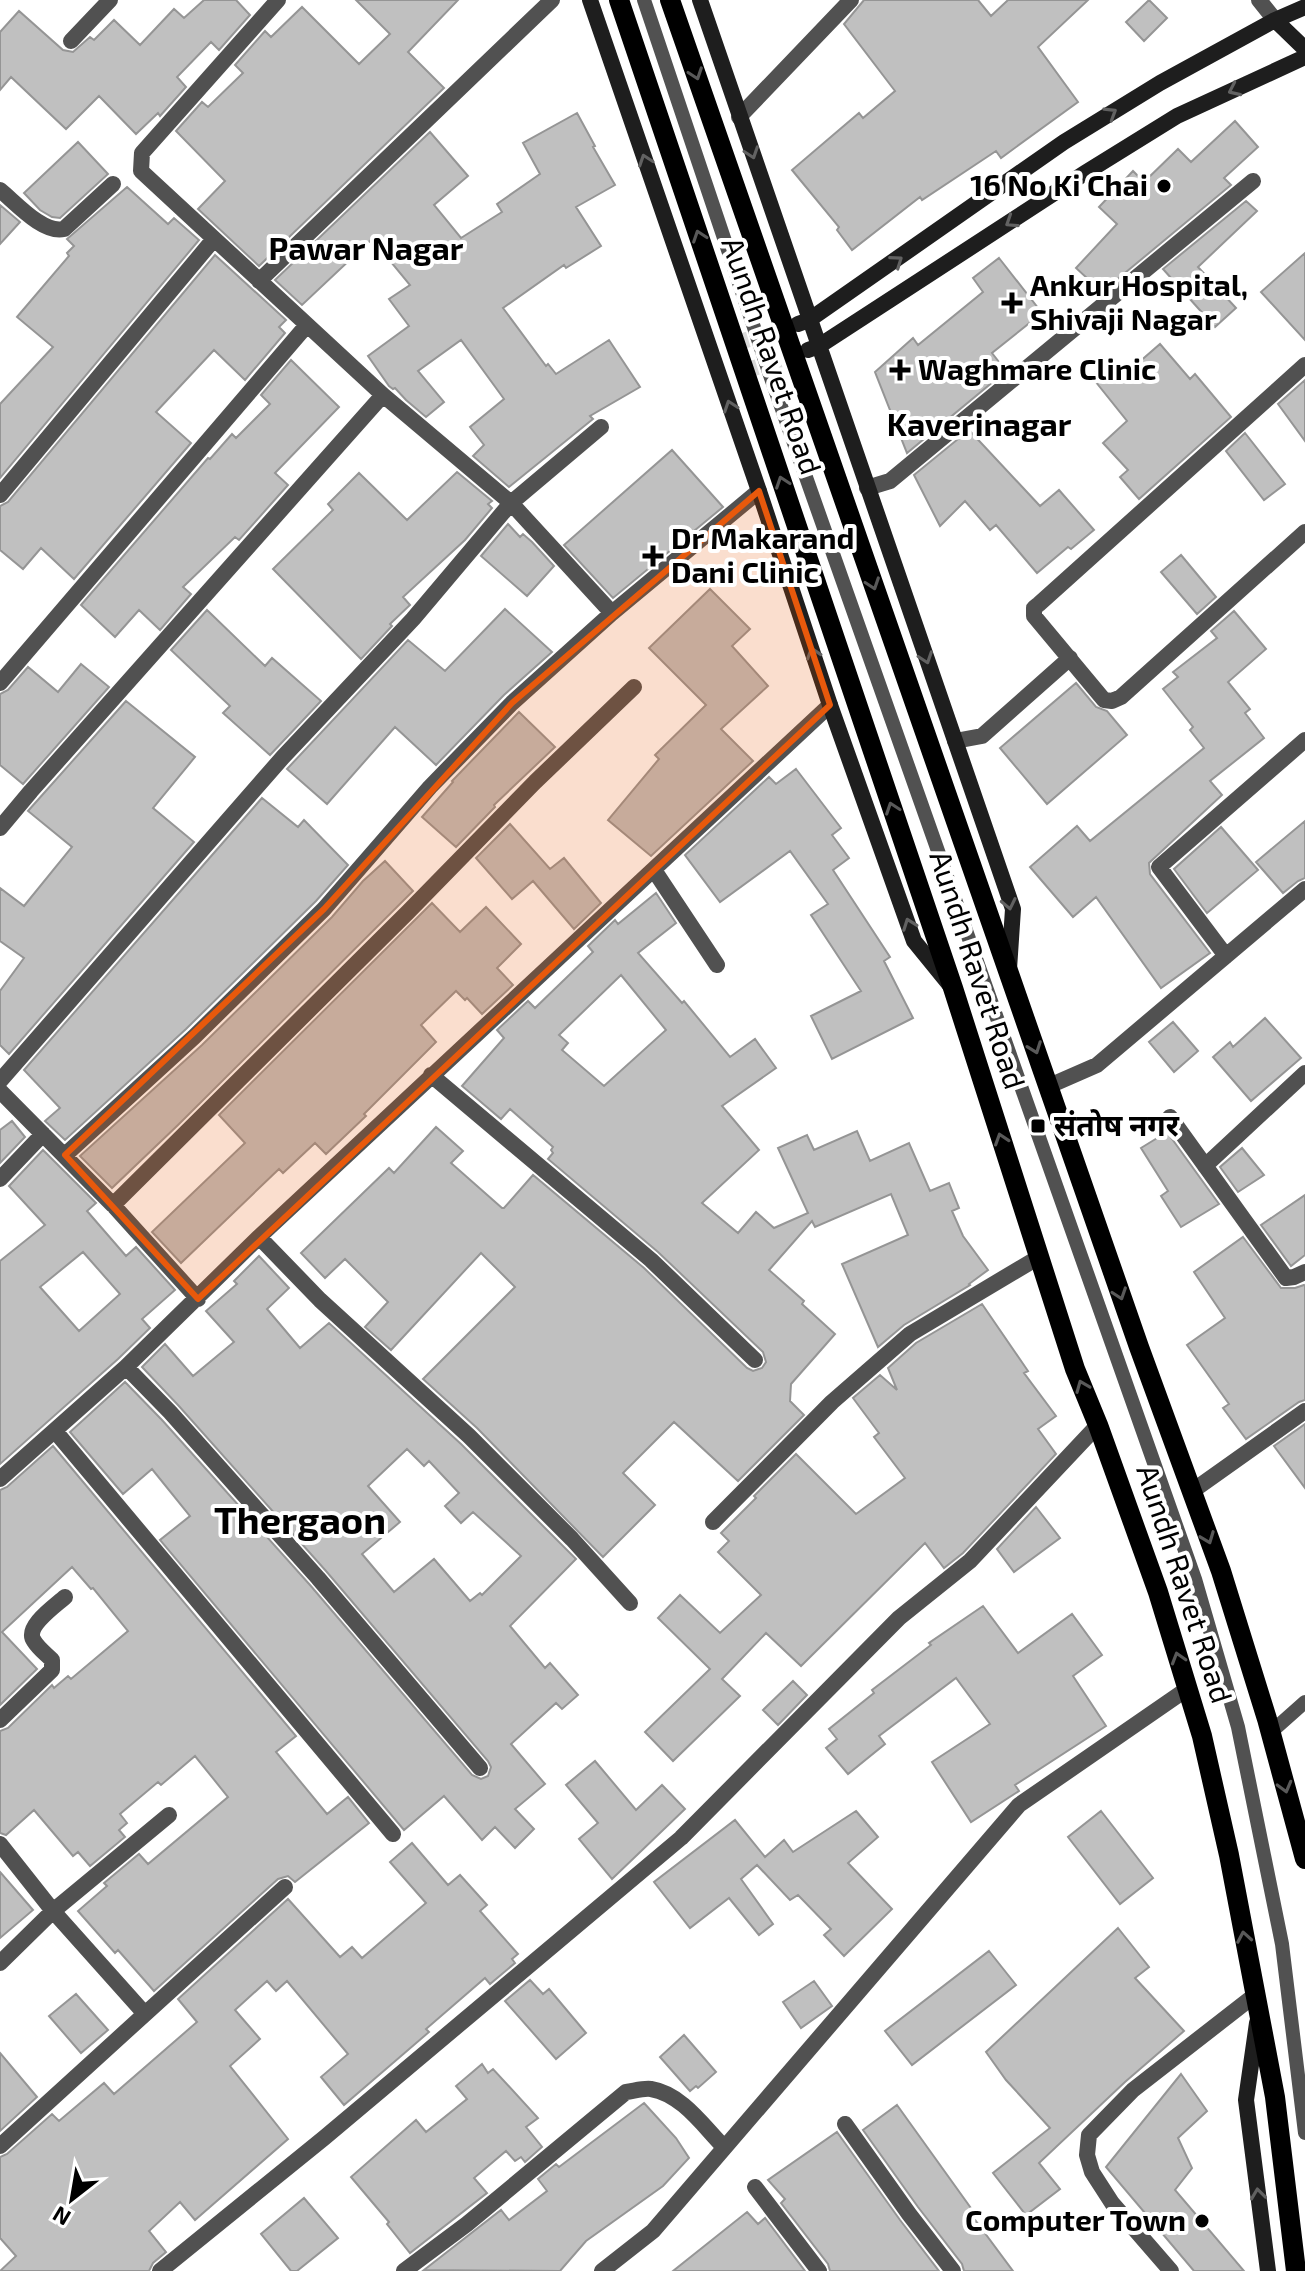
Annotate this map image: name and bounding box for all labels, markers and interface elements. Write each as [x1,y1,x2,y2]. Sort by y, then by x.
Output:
one-way arrow [686,66,702,80]
one-way arrow [1228,80,1242,96]
one-way arrow [1102,107,1117,123]
one-way arrow [743,146,759,160]
one-way arrow [639,154,655,168]
place label: 16 No Ki Chai [970,166,1148,202]
marker: 16 No Ki Chai [1155,177,1173,195]
one-way arrow [1005,212,1019,227]
district label: Pawar Nagar [269,228,464,266]
one-way arrow [692,229,708,243]
street label: Aundh Ravet Road [715,232,830,479]
one-way arrow [888,256,903,271]
place label: Ankur Hospital, Shivaji Nagar [1030,266,1248,336]
marker: Ankur Hospital, Shivaji Nagar [1001,292,1023,314]
place label: Waghmare Clinic [918,350,1156,386]
marker: Waghmare Clinic [889,359,911,381]
one-way arrow [724,400,740,414]
district label: Kaverinagar [887,404,1072,442]
one-way arrow [775,476,791,490]
place label: Dr Makarand Dani Clinic [671,519,854,589]
marker: Dr Makarand Dani Clinic [642,545,664,567]
one-way arrow [864,576,880,590]
one-way arrow [806,647,822,661]
one-way arrow [917,651,933,665]
one-way arrow [885,802,901,816]
street label: Aundh Ravet Road [923,846,1034,1093]
one-way arrow [1000,897,1017,911]
one-way arrow [902,918,918,932]
one-way arrow [1026,1040,1042,1054]
place label: संतोष नगर [1054,1106,1180,1142]
marker: संतोष नगर [1029,1117,1047,1135]
one-way arrow [994,1133,1010,1146]
one-way arrow [1111,1286,1127,1300]
one-way arrow [1076,1380,1092,1394]
street label: Aundh Ravet Road [1130,1460,1241,1707]
district label: Thergaon [214,1496,386,1542]
one-way arrow [1198,1530,1215,1544]
one-way arrow [1171,1651,1187,1665]
one-way arrow [1276,1779,1292,1793]
one-way arrow [1237,1931,1254,1944]
north arrow [32,2159,112,2239]
one-way arrow [1250,2187,1267,2200]
place label: Computer Town [965,2201,1186,2237]
text: N [48,2202,75,2232]
marker: Computer Town [1193,2212,1211,2230]

